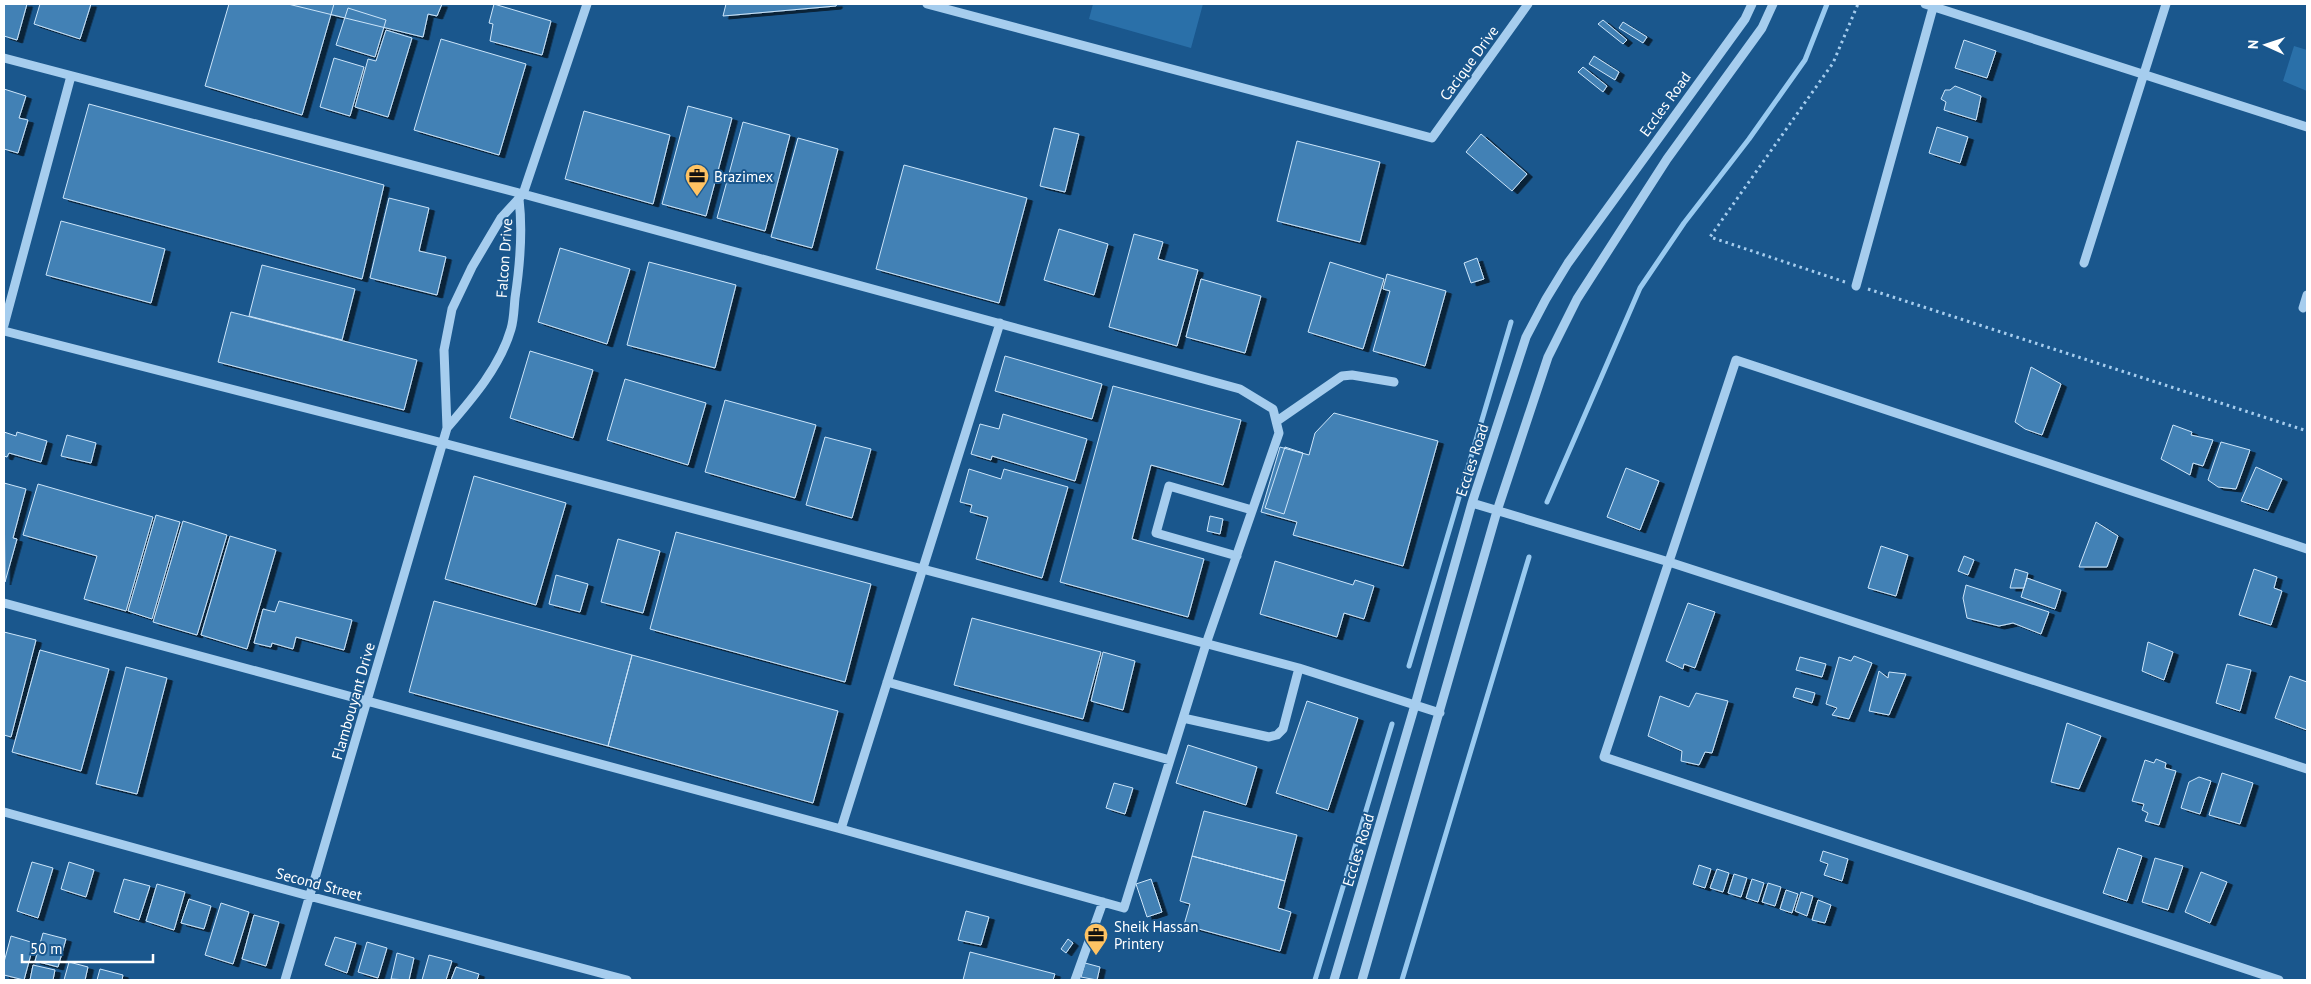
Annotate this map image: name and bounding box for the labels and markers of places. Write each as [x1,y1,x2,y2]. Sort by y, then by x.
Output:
office icon: Brazimex [684,163,710,197]
place label: Brazimex [714,167,773,186]
place label: Sheik Hassan Printery [1114,917,1198,953]
office icon: Sheik Hassan Printery [1083,922,1109,956]

